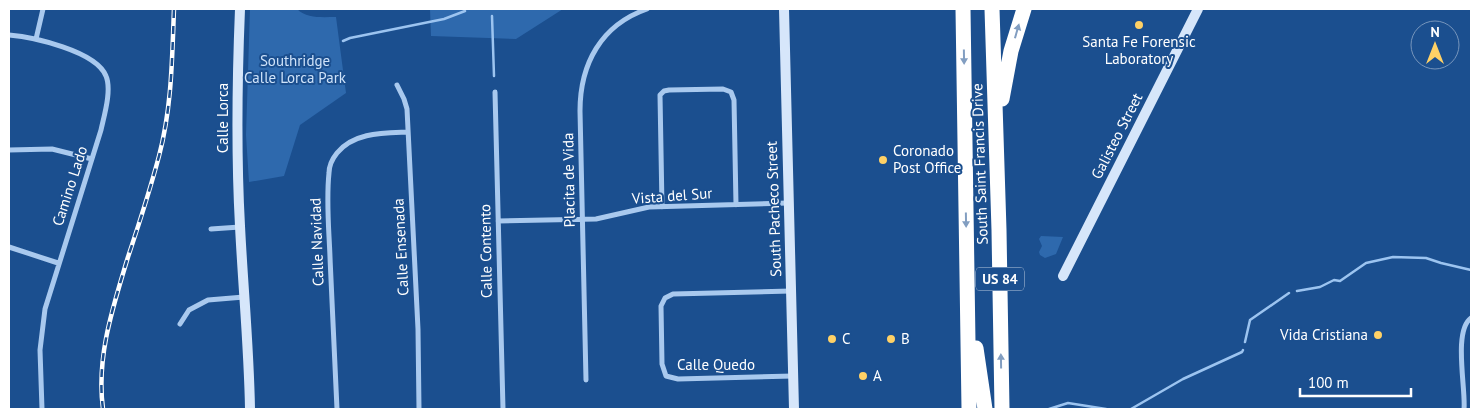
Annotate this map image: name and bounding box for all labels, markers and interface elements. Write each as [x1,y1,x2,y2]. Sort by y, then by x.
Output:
marker: Santa Fe Forensic Laboratory [1133,19,1145,31]
north arrow [1410,20,1460,70]
text: N [1430,23,1440,41]
one-way arrow [1014,24,1022,39]
place label: Santa Fe Forensic Laboratory [1082,32,1196,68]
one-way arrow [960,50,968,66]
park label: Southridge Calle Lorca Park [244,51,347,87]
street label: Calle Lorca [213,83,232,153]
street label: South Saint Francis Drive [967,83,992,245]
street label: Galisteo Street [1087,90,1146,182]
street label: Placita de Vida [558,132,579,228]
street label: South Pacheco Street [762,141,785,277]
place label: Coronado Post Office [893,141,961,177]
street label: Camino Lado [48,143,91,228]
marker: Coronado Post Office [877,154,889,166]
street label: Vista del Sur [630,183,713,208]
street label: Calle Navidad [305,197,328,287]
street label: Calle Ensenada [388,198,413,296]
street label: Calle Contento [475,204,496,298]
one-way arrow [962,212,970,228]
road number: US 84 [976,268,1024,290]
place label: Vida Cristiana [1279,325,1368,344]
place label: C [842,329,851,348]
place label: B [901,329,910,348]
marker: Vida Cristiana [1372,329,1384,341]
marker: C [826,333,838,345]
marker: B [885,333,897,345]
one-way arrow [997,352,1005,368]
street label: Calle Quedo [677,355,755,374]
place label: A [873,366,882,385]
scale bar [1300,366,1411,398]
marker: A [857,370,869,382]
text: 100 m [1308,373,1349,392]

